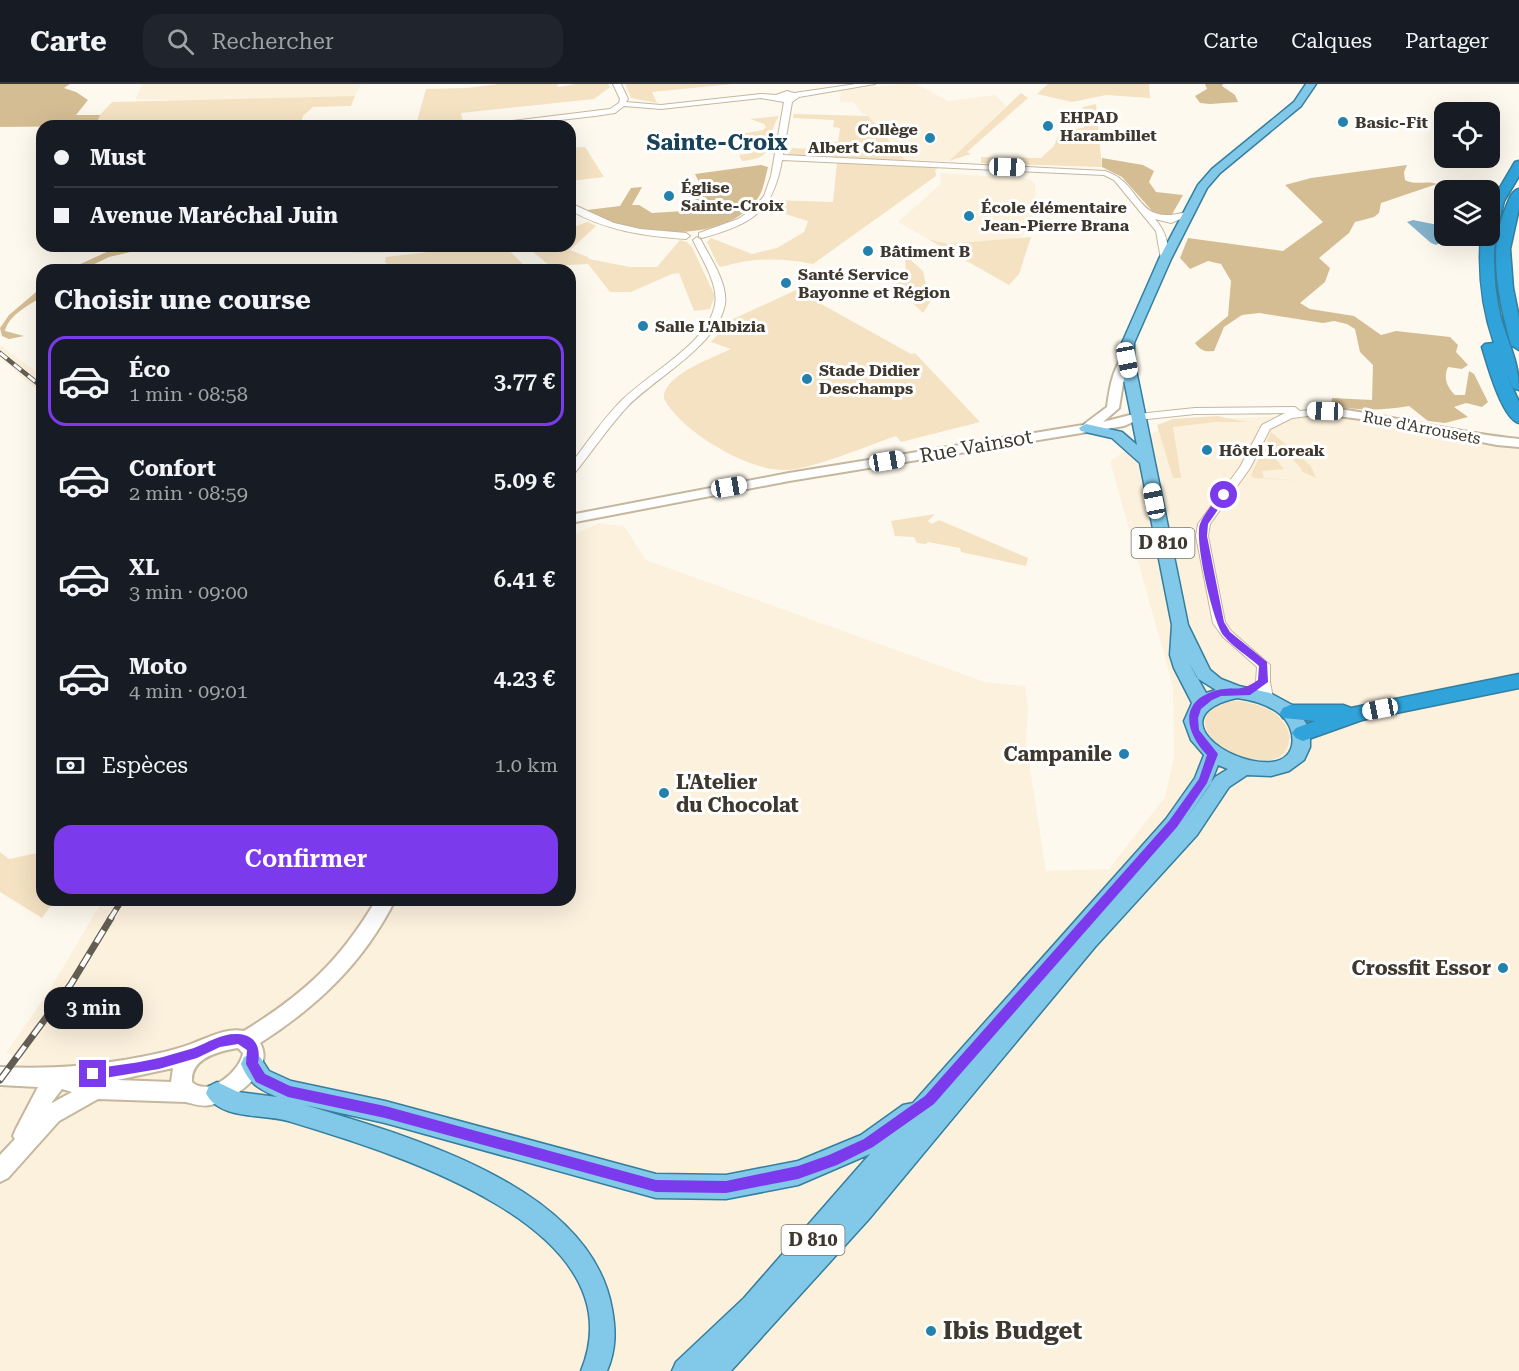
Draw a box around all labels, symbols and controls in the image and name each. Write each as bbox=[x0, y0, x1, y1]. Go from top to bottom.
search box bbox=[143, 14, 563, 68]
text: Carte bbox=[30, 25, 107, 58]
icon: search bbox=[164, 25, 197, 58]
text: Rechercher bbox=[212, 29, 334, 54]
text: Carte bbox=[1204, 29, 1258, 53]
text: Calques bbox=[1291, 29, 1372, 53]
text: Partager bbox=[1405, 29, 1489, 53]
map controls bbox=[1434, 102, 1500, 246]
button: locate bbox=[1434, 102, 1500, 168]
place label: EHPAD Harambillet bbox=[1060, 108, 1157, 145]
place label: Basic-Fit bbox=[1355, 113, 1428, 132]
marker: Basic-Fit bbox=[1336, 115, 1350, 129]
marker: EHPAD Harambillet bbox=[1041, 119, 1055, 133]
place label: Collège Albert Camus bbox=[808, 120, 918, 157]
district label: Sainte-Croix bbox=[646, 130, 788, 155]
marker: Collège Albert Camus bbox=[923, 131, 937, 145]
text: Must bbox=[90, 145, 146, 170]
car bbox=[989, 157, 1025, 177]
place label: Église Sainte-Croix bbox=[681, 178, 784, 215]
button: layers bbox=[1434, 180, 1500, 246]
marker: Église Sainte-Croix bbox=[662, 189, 676, 203]
place label: École élémentaire Jean-Pierre Brana bbox=[981, 198, 1130, 235]
text: Avenue Maréchal Juin bbox=[90, 203, 338, 228]
marker: École élémentaire Jean-Pierre Brana bbox=[962, 209, 976, 223]
place label: Bâtiment B bbox=[880, 242, 970, 261]
marker: Bâtiment B bbox=[861, 244, 875, 258]
place label: Santé Service Bayonne et Région bbox=[798, 265, 950, 302]
marker: Santé Service Bayonne et Région bbox=[779, 276, 793, 290]
text: Choisir une course bbox=[54, 284, 311, 316]
place label: Salle L'Albizia bbox=[655, 317, 766, 336]
marker: Salle L'Albizia bbox=[636, 319, 650, 333]
car bbox=[1115, 341, 1139, 379]
icon: car bbox=[57, 354, 111, 408]
text: Éco bbox=[129, 357, 170, 382]
place label: Stade Didier Deschamps bbox=[819, 361, 920, 398]
text: 3.77 € bbox=[494, 369, 555, 394]
marker: Stade Didier Deschamps bbox=[800, 372, 814, 386]
text: 1 min · 08:58 bbox=[129, 382, 248, 406]
car bbox=[1307, 401, 1343, 421]
street label: Rue d'Arrousets bbox=[1361, 407, 1483, 448]
street label: Rue Vainsot bbox=[918, 424, 1035, 468]
place label: Hôtel Loreak bbox=[1219, 441, 1325, 460]
marker: Hôtel Loreak bbox=[1200, 443, 1214, 457]
car bbox=[868, 449, 906, 473]
icon: car bbox=[57, 453, 111, 507]
text: Confort bbox=[129, 456, 216, 481]
text: 5.09 € bbox=[494, 468, 555, 493]
car bbox=[710, 475, 748, 499]
text: 2 min · 08:59 bbox=[129, 481, 248, 505]
route start bbox=[1210, 481, 1237, 508]
car bbox=[1142, 482, 1166, 520]
road number: D 810 bbox=[1132, 528, 1194, 558]
icon: car bbox=[57, 552, 111, 606]
text: XL bbox=[129, 555, 159, 580]
text: 6.41 € bbox=[494, 567, 555, 592]
text: 3 min · 09:00 bbox=[129, 580, 248, 604]
icon: car bbox=[57, 651, 111, 705]
text: Moto bbox=[129, 654, 187, 679]
text: 4.23 € bbox=[494, 666, 555, 691]
text: 4 min · 09:01 bbox=[129, 679, 248, 703]
car bbox=[1361, 697, 1399, 721]
place label: Campanile bbox=[1003, 742, 1112, 766]
marker: Campanile bbox=[1117, 747, 1131, 761]
icon: cash bbox=[54, 749, 87, 782]
text: Espèces bbox=[102, 753, 188, 778]
text: 1.0 km bbox=[494, 753, 558, 777]
place label: L'Atelier du Chocolat bbox=[676, 770, 799, 817]
marker: L'Atelier du Chocolat bbox=[657, 786, 671, 800]
button: Confirmer bbox=[54, 825, 558, 894]
place label: Crossfit Essor bbox=[1351, 956, 1491, 980]
marker: Crossfit Essor bbox=[1496, 961, 1510, 975]
callout: 3 min bbox=[44, 987, 142, 1029]
text: 3 min bbox=[66, 996, 121, 1020]
route end bbox=[79, 1060, 106, 1087]
road number: D 810 bbox=[782, 1225, 844, 1255]
place label: Ibis Budget bbox=[943, 1317, 1083, 1345]
marker: Ibis Budget bbox=[924, 1324, 938, 1338]

